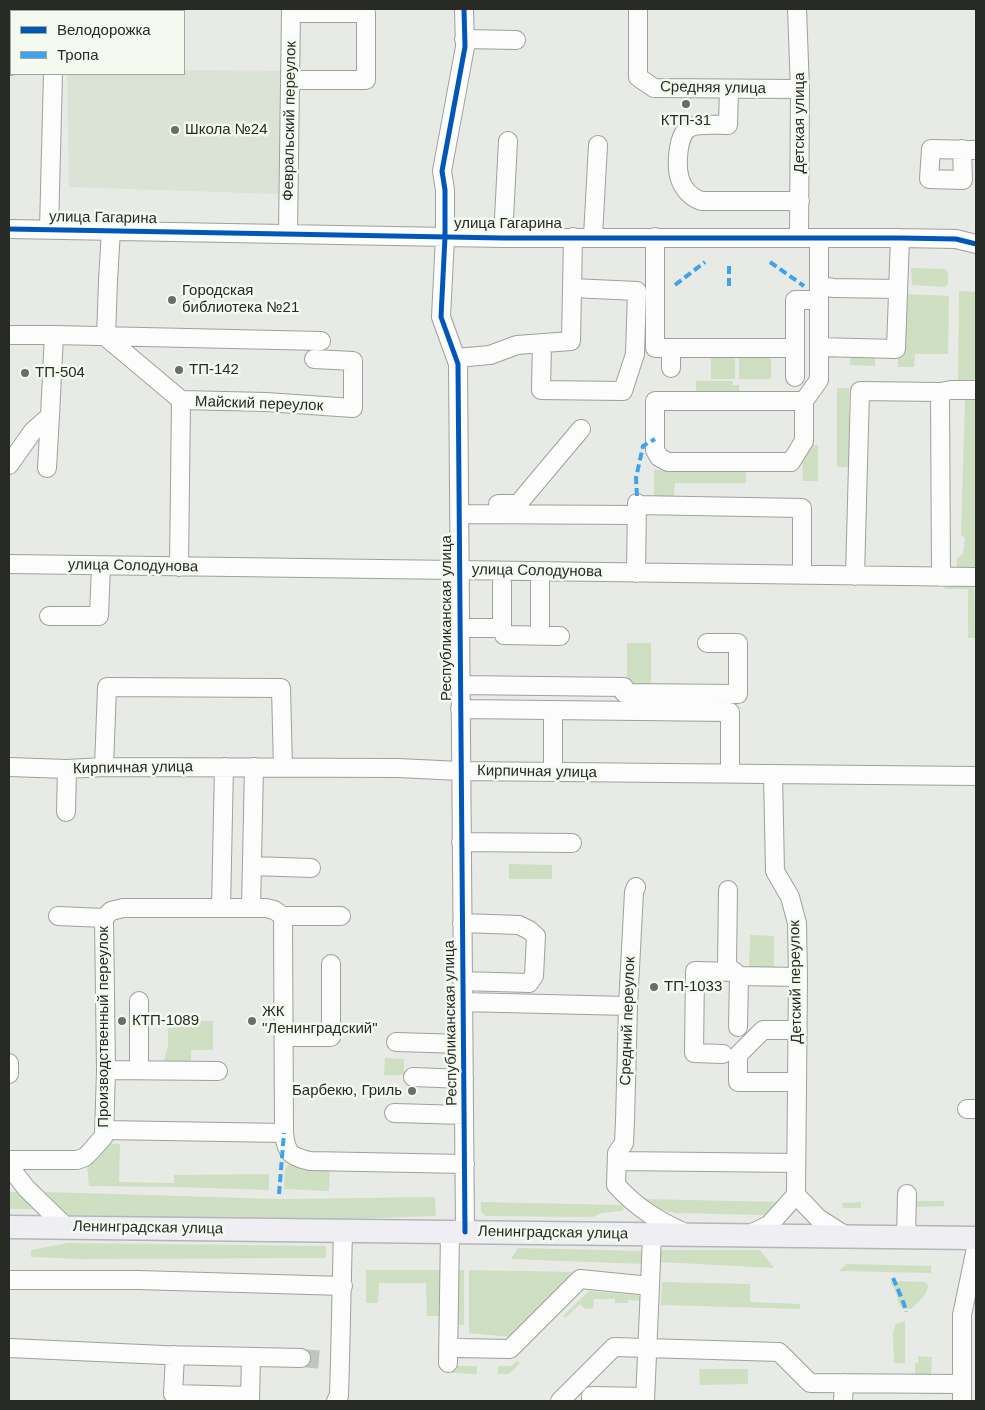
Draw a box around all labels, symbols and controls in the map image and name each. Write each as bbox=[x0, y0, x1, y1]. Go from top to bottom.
legend bbox=[10, 10, 185, 75]
text: Велодорожка bbox=[57, 21, 151, 38]
street label: Февральский переулок bbox=[280, 41, 300, 201]
text: Тропа bbox=[57, 46, 98, 63]
street label: Детская улица bbox=[791, 73, 809, 173]
street label: Средняя улица bbox=[660, 78, 766, 98]
marker: КТП-31 bbox=[680, 98, 692, 110]
place label: КТП-31 bbox=[661, 112, 711, 130]
place label: Школа №24 bbox=[185, 121, 268, 139]
marker: Школа №24 bbox=[169, 124, 181, 136]
street label: улица Гагарина bbox=[49, 208, 157, 228]
street label: улица Гагарина bbox=[454, 215, 562, 233]
place label: Городская библиотека №21 bbox=[182, 282, 299, 317]
marker: Городская библиотека №21 bbox=[166, 294, 178, 306]
place label: ТП-142 bbox=[189, 361, 239, 379]
place label: ТП-504 bbox=[35, 364, 85, 382]
marker: ТП-142 bbox=[173, 364, 185, 376]
marker: ТП-504 bbox=[19, 367, 31, 379]
street label: Майский переулок bbox=[195, 393, 323, 415]
street label: Республиканская улица bbox=[438, 535, 456, 701]
street label: улица Солодунова bbox=[68, 556, 198, 576]
street label: улица Солодунова bbox=[472, 561, 602, 581]
street label: Кирпичная улица bbox=[73, 758, 193, 778]
street label: Кирпичная улица bbox=[477, 762, 597, 782]
street label: Детский переулок bbox=[786, 920, 806, 1044]
street label: Производственный переулок bbox=[95, 926, 113, 1128]
street label: Республиканская улица bbox=[441, 940, 461, 1106]
street label: Средний переулок bbox=[617, 956, 639, 1086]
place label: ТП-1033 bbox=[664, 978, 722, 996]
marker: ТП-1033 bbox=[648, 981, 660, 993]
place label: ЖК "Ленинградский" bbox=[262, 1003, 378, 1038]
place label: КТП-1089 bbox=[132, 1012, 199, 1030]
marker: КТП-1089 bbox=[116, 1015, 128, 1027]
marker: ЖК "Ленинградский" bbox=[246, 1015, 258, 1027]
place label: Барбекю, Гриль bbox=[292, 1082, 402, 1100]
marker: Барбекю, Гриль bbox=[406, 1085, 418, 1097]
street label: Ленинградская улица bbox=[73, 1218, 223, 1238]
street label: Ленинградская улица bbox=[478, 1223, 628, 1243]

